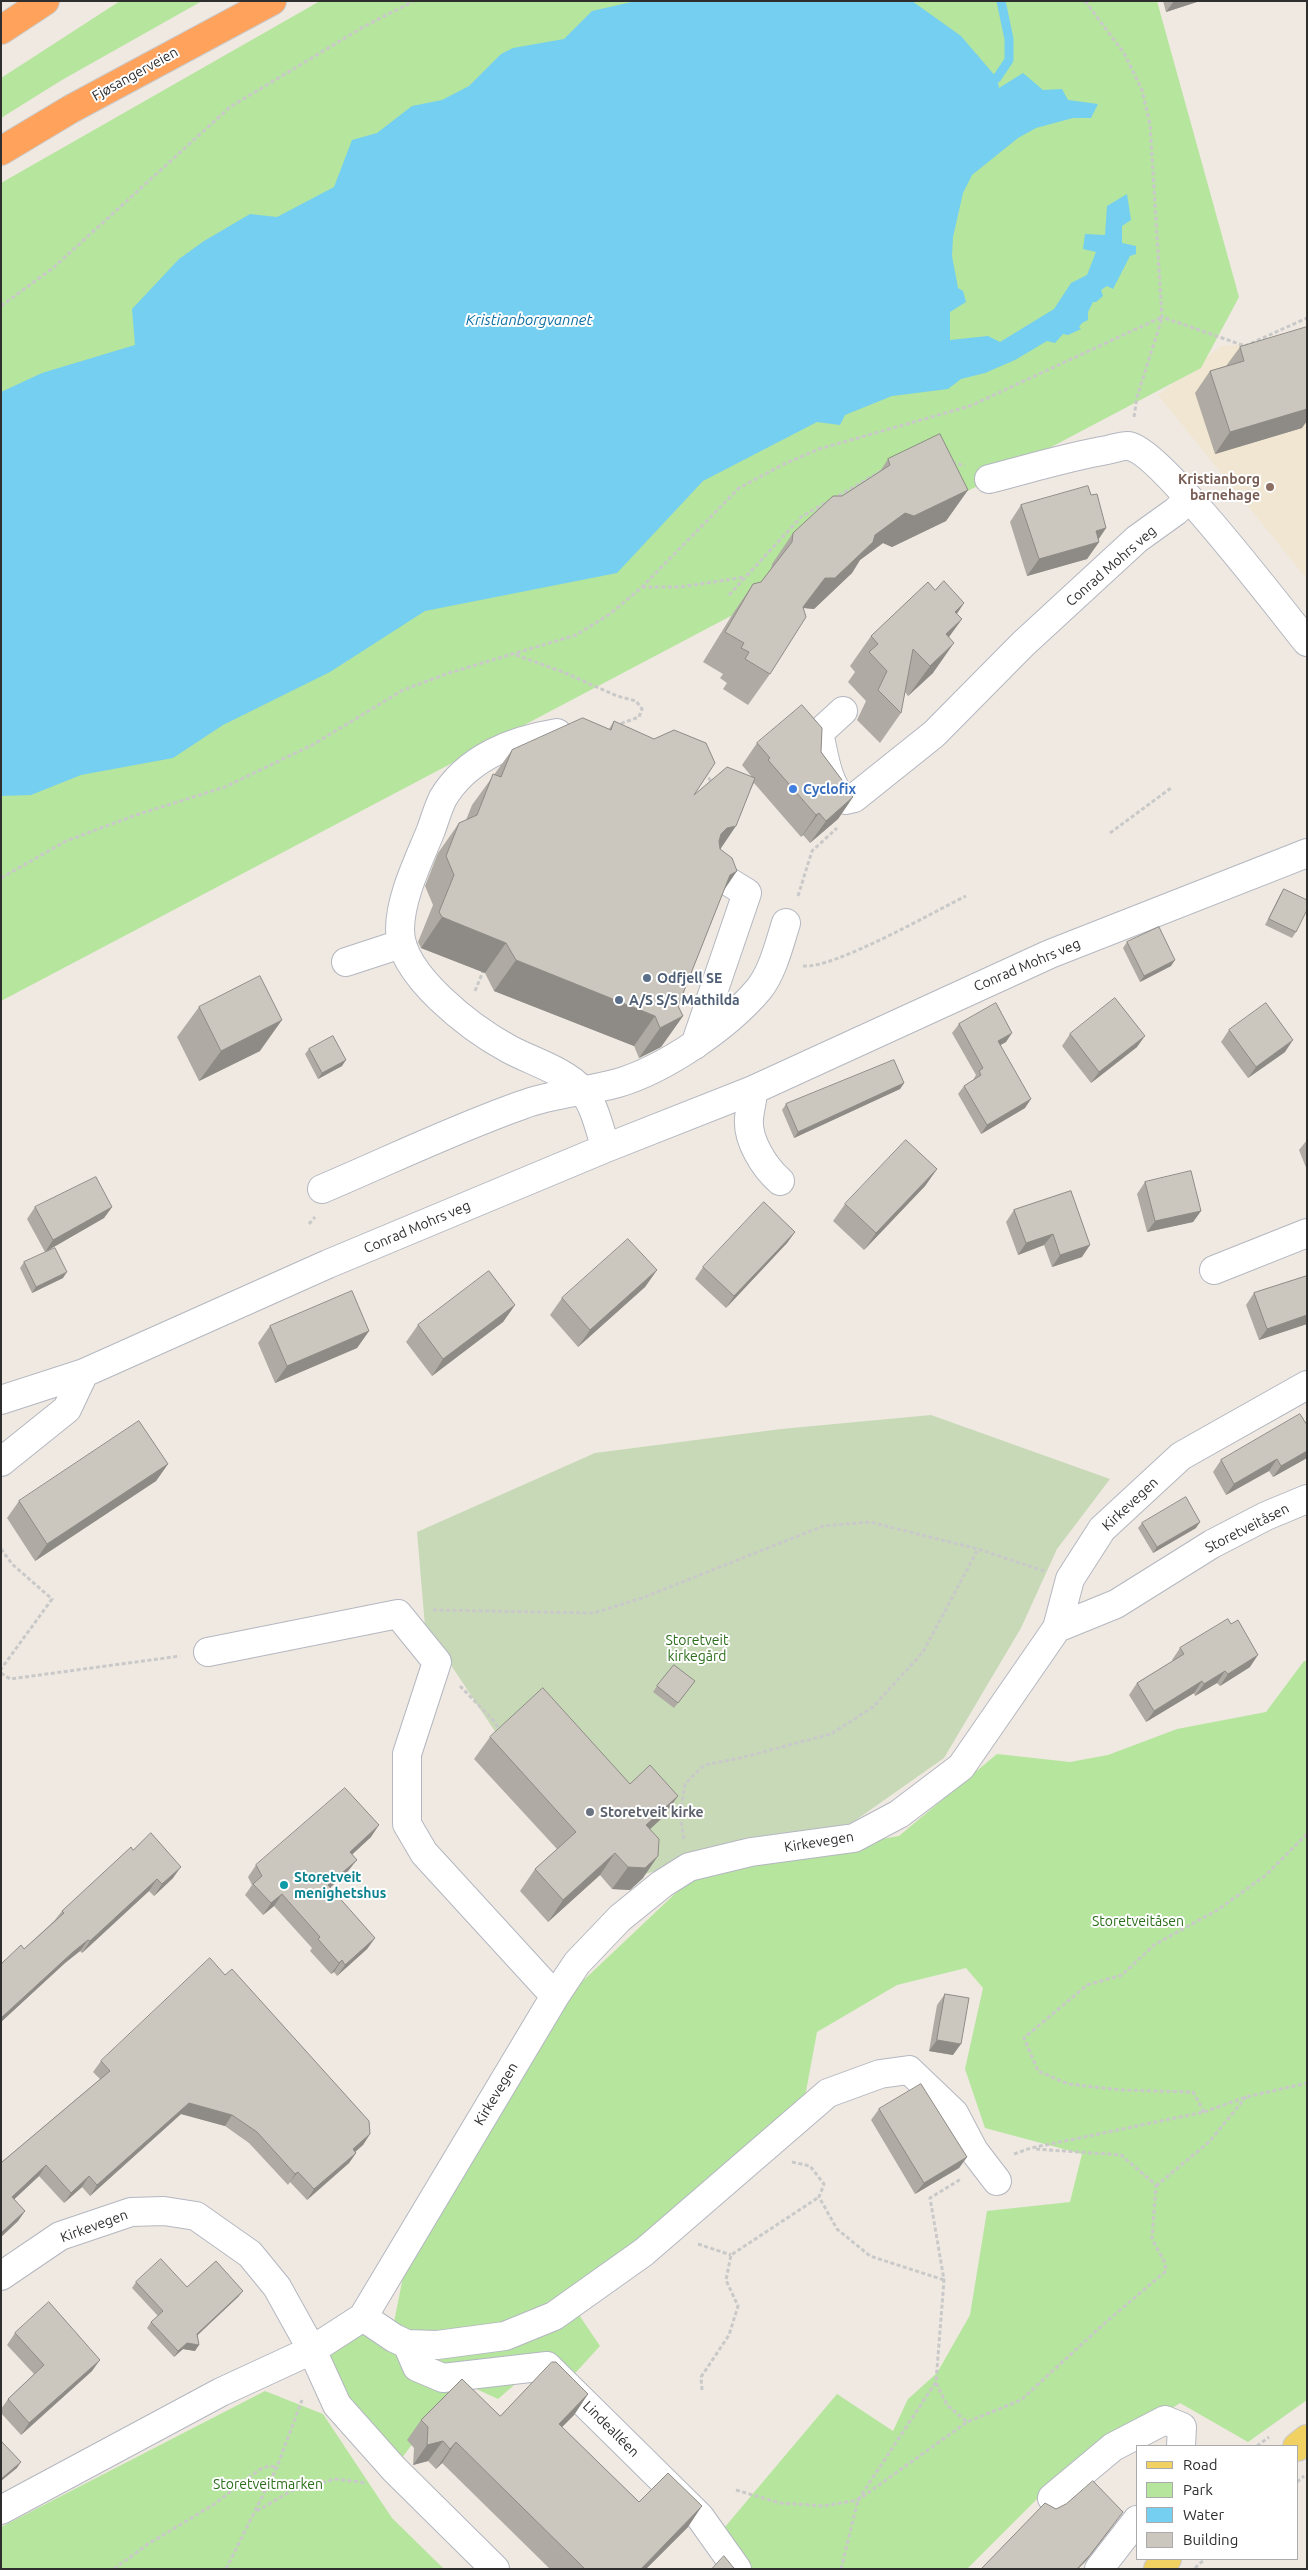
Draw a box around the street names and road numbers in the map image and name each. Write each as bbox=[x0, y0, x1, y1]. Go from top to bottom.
street label: Fjøsangerveien bbox=[89, 44, 181, 104]
street label: Conrad Mohrs veg bbox=[1062, 522, 1160, 610]
street label: Conrad Mohrs veg bbox=[971, 935, 1083, 995]
street label: Conrad Mohrs veg bbox=[361, 1197, 473, 1257]
street label: Kirkevegen bbox=[1099, 1474, 1161, 1534]
street label: Storetveitåsen bbox=[1202, 1500, 1292, 1556]
street label: Kirkevegen bbox=[783, 1828, 855, 1856]
street label: Kirkevegen bbox=[471, 2060, 521, 2128]
street label: Kirkevegen bbox=[58, 2206, 130, 2246]
street label: Lindealléen bbox=[579, 2397, 643, 2461]

